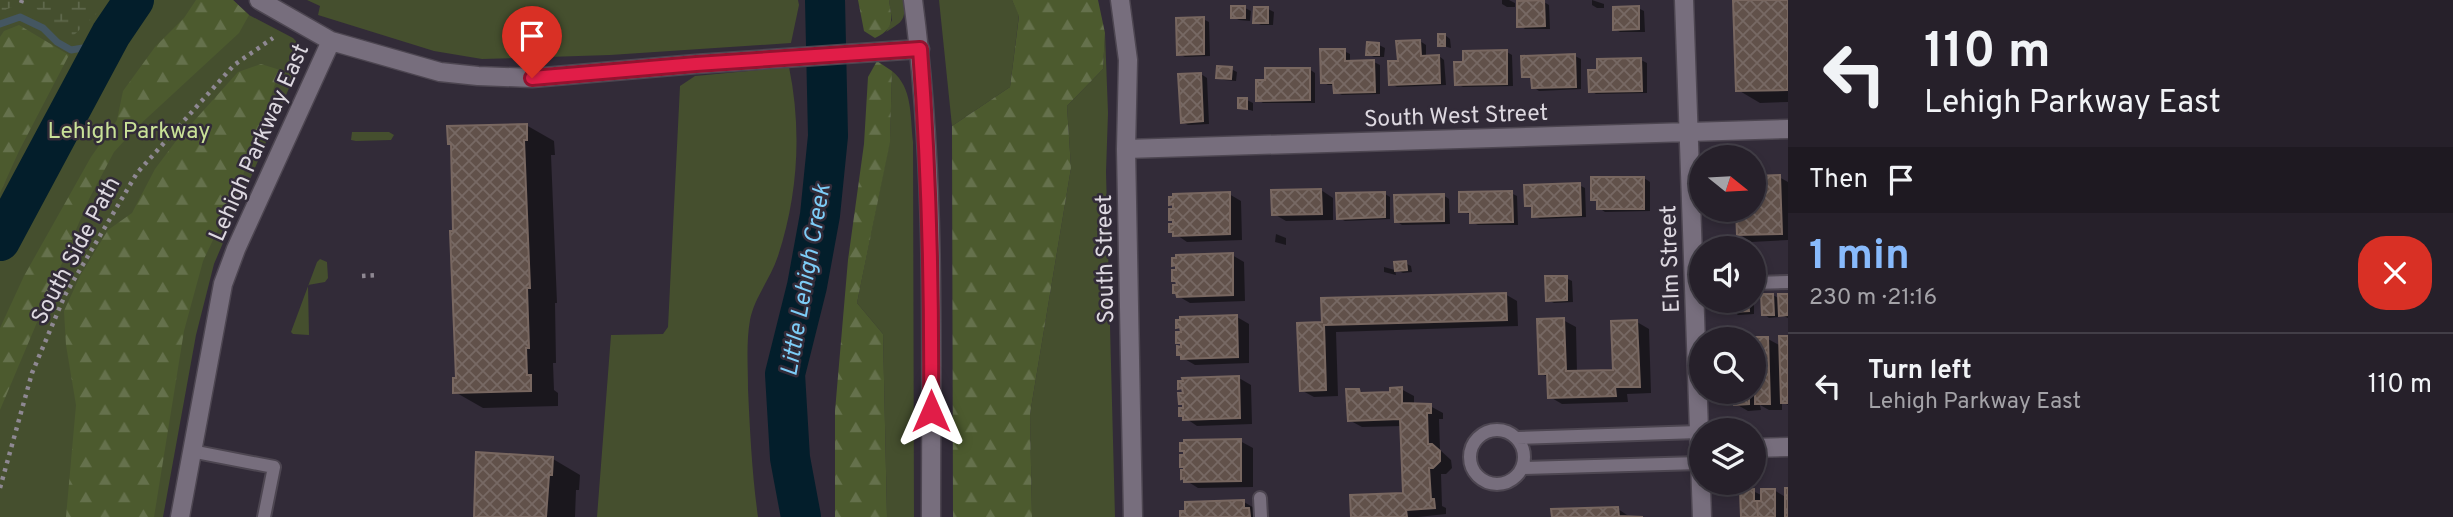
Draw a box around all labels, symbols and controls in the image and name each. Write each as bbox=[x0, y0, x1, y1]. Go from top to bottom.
pin bbox=[502, 6, 562, 78]
icon: arrive bbox=[513, 17, 551, 55]
text: 110 m bbox=[1924, 23, 2051, 85]
icon: left bbox=[1809, 28, 1900, 119]
street label: Lehigh Parkway East bbox=[204, 40, 317, 246]
text: Lehigh Parkway East bbox=[1924, 84, 2221, 124]
street label: South West Street bbox=[1364, 100, 1549, 135]
park label: Lehigh Parkway bbox=[48, 118, 210, 147]
north arrow bbox=[1689, 145, 1766, 222]
map controls bbox=[1689, 145, 1766, 495]
icon: arrive bbox=[1882, 161, 1920, 199]
text: Then bbox=[1809, 164, 1868, 197]
street label: South Side Path bbox=[26, 172, 128, 330]
water label: Little Lehigh Creek bbox=[775, 181, 839, 379]
street label: South Street bbox=[1091, 194, 1122, 324]
street label: Elm Street bbox=[1655, 204, 1688, 313]
text: 1 min bbox=[1809, 231, 1910, 284]
button: sound bbox=[1689, 236, 1766, 313]
button: close bbox=[2358, 236, 2432, 310]
text: 230 m · 21:16 bbox=[1809, 284, 1937, 313]
button: search bbox=[1689, 327, 1766, 404]
text: Turn left bbox=[1868, 355, 1972, 388]
icon: left bbox=[1809, 367, 1847, 405]
text: 110 m bbox=[2368, 369, 2432, 402]
position arrow bbox=[894, 374, 968, 448]
text: Lehigh Parkway East bbox=[1868, 388, 2081, 417]
button: layers bbox=[1689, 418, 1766, 495]

